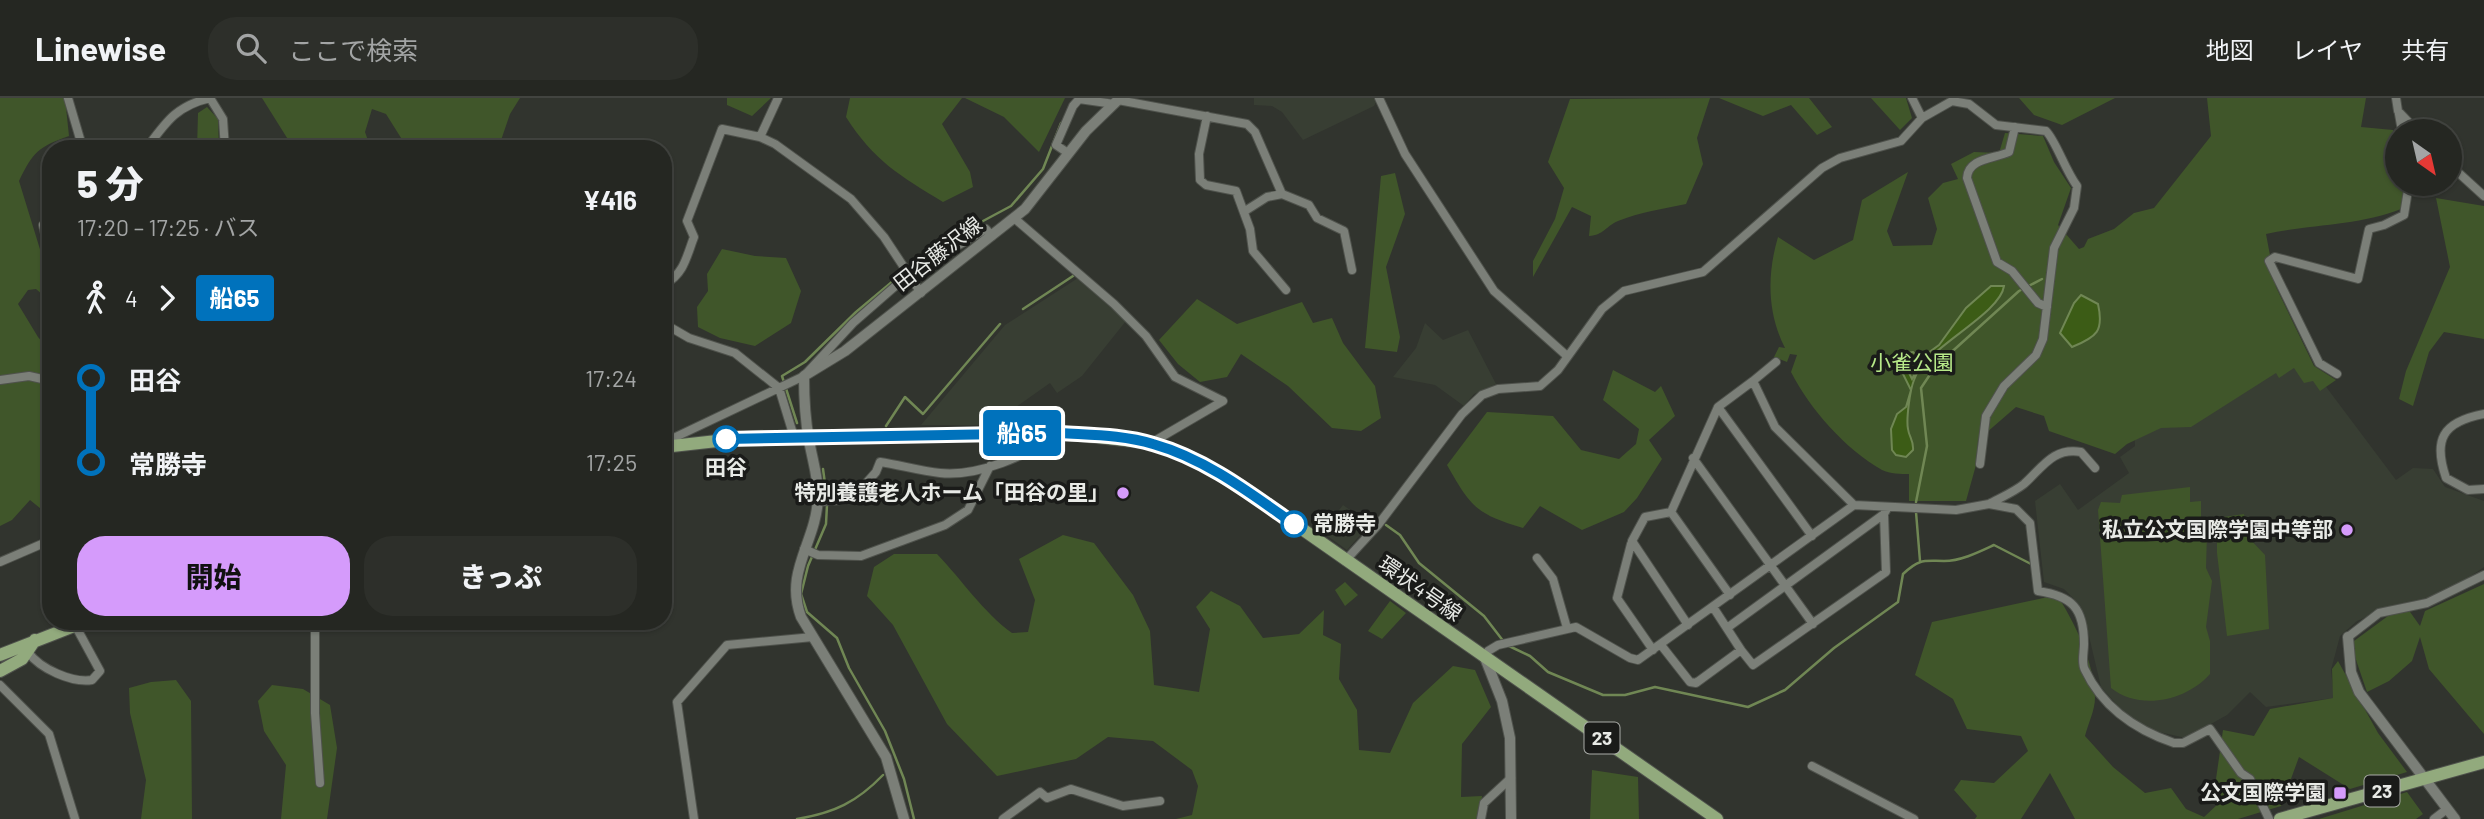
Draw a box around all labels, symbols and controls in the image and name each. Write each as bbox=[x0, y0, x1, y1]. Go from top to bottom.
search box bbox=[208, 17, 698, 80]
text: Linewise bbox=[35, 28, 166, 68]
icon: search bbox=[232, 29, 270, 67]
text: ここで検索 bbox=[288, 34, 418, 65]
text: 地図 bbox=[2206, 35, 2254, 64]
text: レイヤ bbox=[2292, 35, 2363, 64]
text: 共有 bbox=[2401, 35, 2449, 64]
north arrow bbox=[2385, 119, 2462, 196]
map controls bbox=[2385, 119, 2462, 196]
text: 5 分 bbox=[77, 160, 143, 206]
text: ¥416 bbox=[583, 184, 637, 215]
street label: 田谷藤沢線 bbox=[888, 211, 986, 295]
text: 17:20 – 17:25 · バス bbox=[77, 213, 260, 241]
icon: walk bbox=[77, 279, 115, 317]
icon: forward bbox=[148, 279, 186, 317]
text: 船65 bbox=[210, 283, 260, 312]
text: 4 bbox=[125, 284, 138, 312]
park label: 小雀公園 bbox=[1870, 349, 1954, 374]
text: 田谷 bbox=[129, 364, 181, 395]
text: 17:24 bbox=[585, 364, 637, 392]
line badge: 船65 bbox=[982, 410, 1062, 456]
text: 船65 bbox=[997, 418, 1047, 447]
marker: 田谷 bbox=[713, 426, 739, 452]
text: 常勝寺 bbox=[129, 448, 207, 479]
text: 17:25 bbox=[586, 448, 637, 476]
place label: 田谷 bbox=[705, 454, 747, 479]
place label: 特別養護老人ホーム「田谷の里」 bbox=[795, 479, 1109, 504]
marker: 特別養護老人ホーム「田谷の里」 bbox=[1115, 485, 1131, 501]
place label: 常勝寺 bbox=[1313, 510, 1376, 535]
marker: 常勝寺 bbox=[1281, 511, 1307, 537]
place label: 私立公文国際学園中等部 bbox=[2102, 516, 2333, 541]
marker: 私立公文国際学園中等部 bbox=[2339, 522, 2355, 538]
button: 開始 bbox=[77, 536, 350, 616]
button: きっぷ bbox=[364, 536, 637, 616]
street label: 環状4号線 bbox=[1375, 550, 1467, 625]
road number: 23 bbox=[1584, 722, 1620, 754]
road number: 23 bbox=[2364, 776, 2400, 806]
place label: 公文国際学園 bbox=[2200, 779, 2326, 804]
marker: 公文国際学園 bbox=[2332, 785, 2348, 801]

